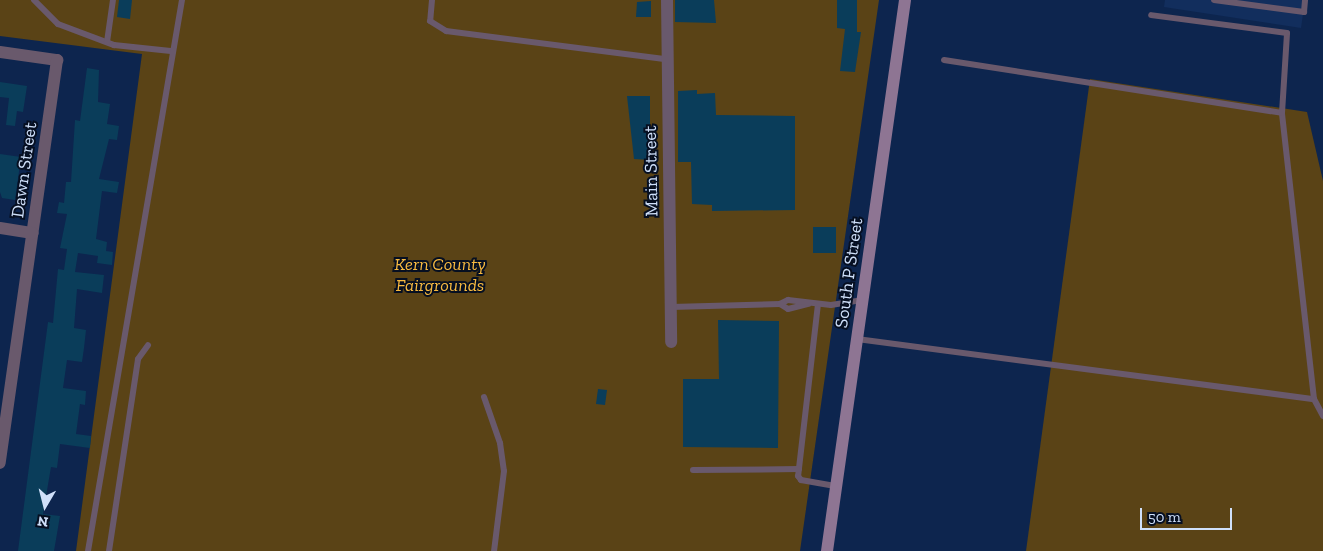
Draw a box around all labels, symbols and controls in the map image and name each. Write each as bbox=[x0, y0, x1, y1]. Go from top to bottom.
street label: Dawn Street bbox=[7, 121, 41, 219]
street label: Main Street bbox=[639, 125, 663, 217]
street label: South P Street bbox=[831, 216, 867, 330]
park label: Kern County Fairgrounds bbox=[394, 254, 486, 296]
north arrow bbox=[20, 481, 70, 531]
scale bar bbox=[1143, 498, 1236, 530]
text: 50 m bbox=[1148, 508, 1181, 526]
text: N bbox=[36, 512, 49, 531]

